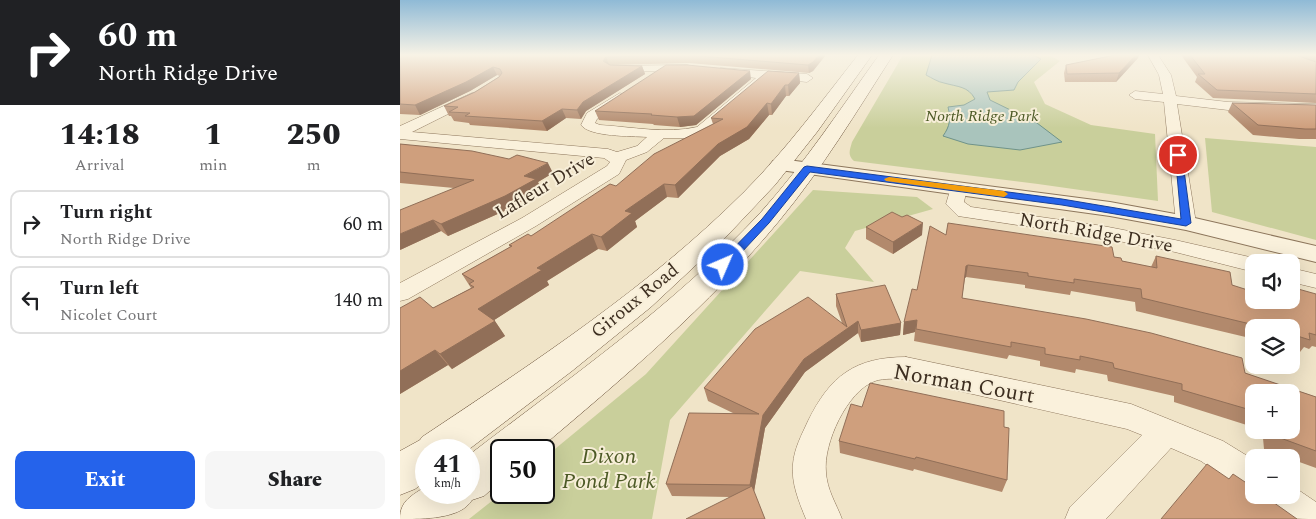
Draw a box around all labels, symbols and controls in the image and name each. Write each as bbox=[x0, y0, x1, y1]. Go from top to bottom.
text: 60 m bbox=[98, 9, 178, 62]
icon: right bbox=[15, 20, 80, 85]
text: North Ridge Drive bbox=[98, 57, 278, 90]
park label: North Ridge Park bbox=[925, 104, 1039, 128]
text: 14:18 bbox=[59, 112, 140, 158]
text: 1 bbox=[204, 112, 222, 158]
text: 250 bbox=[287, 112, 341, 158]
pin bbox=[1157, 134, 1199, 176]
icon: arrive bbox=[1164, 141, 1192, 169]
street label: Lafleur Drive bbox=[490, 145, 600, 227]
text: Arrival bbox=[75, 153, 125, 177]
text: min bbox=[199, 153, 227, 177]
text: m bbox=[307, 153, 320, 177]
text: Turn right bbox=[60, 198, 153, 227]
street label: North Ridge Drive bbox=[1017, 205, 1175, 261]
icon: right bbox=[17, 210, 45, 238]
text: 60 m bbox=[343, 210, 383, 239]
text: North Ridge Drive bbox=[60, 227, 191, 251]
position arrow bbox=[696, 238, 748, 290]
map controls bbox=[1245, 254, 1300, 504]
button: sound bbox=[1245, 254, 1300, 309]
street label: Giroux Road bbox=[585, 256, 685, 346]
text: Turn left bbox=[60, 274, 139, 303]
icon: left bbox=[17, 286, 45, 314]
text: 140 m bbox=[333, 286, 383, 315]
text: Nicolet Court bbox=[60, 303, 157, 327]
button: layers bbox=[1245, 319, 1300, 374]
street label: Norman Court bbox=[891, 355, 1037, 413]
button: + bbox=[1245, 384, 1300, 439]
speed limit sign: 50 bbox=[490, 439, 555, 504]
park label: Dixon Pond Park bbox=[562, 440, 656, 498]
text: 41 bbox=[433, 446, 462, 484]
button: − bbox=[1245, 449, 1300, 504]
button: Exit bbox=[15, 451, 195, 509]
button: Share bbox=[205, 451, 385, 509]
text: km/h bbox=[434, 474, 461, 493]

